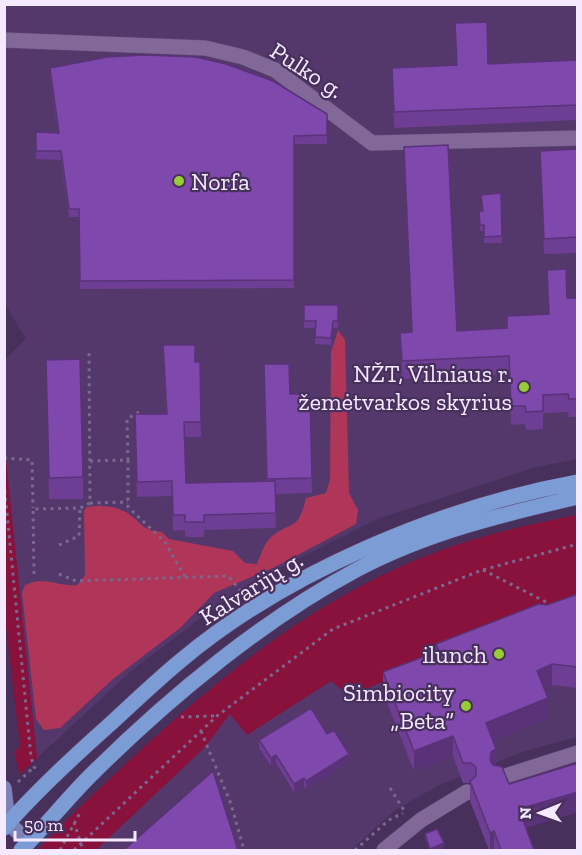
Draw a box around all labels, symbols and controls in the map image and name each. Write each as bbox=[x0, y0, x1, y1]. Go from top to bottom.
street label: Pulko g. bbox=[265, 36, 349, 104]
place label: Norfa bbox=[191, 167, 250, 196]
marker: Norfa bbox=[172, 174, 186, 188]
place label: NŽT, Vilniaus r. žemėtvarkos skyrius bbox=[299, 359, 512, 416]
marker: NŽT, Vilniaus r. žemėtvarkos skyrius bbox=[517, 380, 531, 394]
street label: Kalvarijų g. bbox=[194, 545, 308, 631]
place label: ilunch bbox=[422, 640, 488, 669]
marker: ilunch bbox=[492, 647, 506, 661]
place label: Simbiocity „Beta“ bbox=[343, 678, 455, 735]
marker: Simbiocity „Beta“ bbox=[459, 699, 473, 713]
north arrow bbox=[510, 783, 570, 843]
scale bar bbox=[15, 804, 135, 842]
text: N bbox=[516, 807, 535, 820]
text: 50 m bbox=[24, 814, 64, 836]

